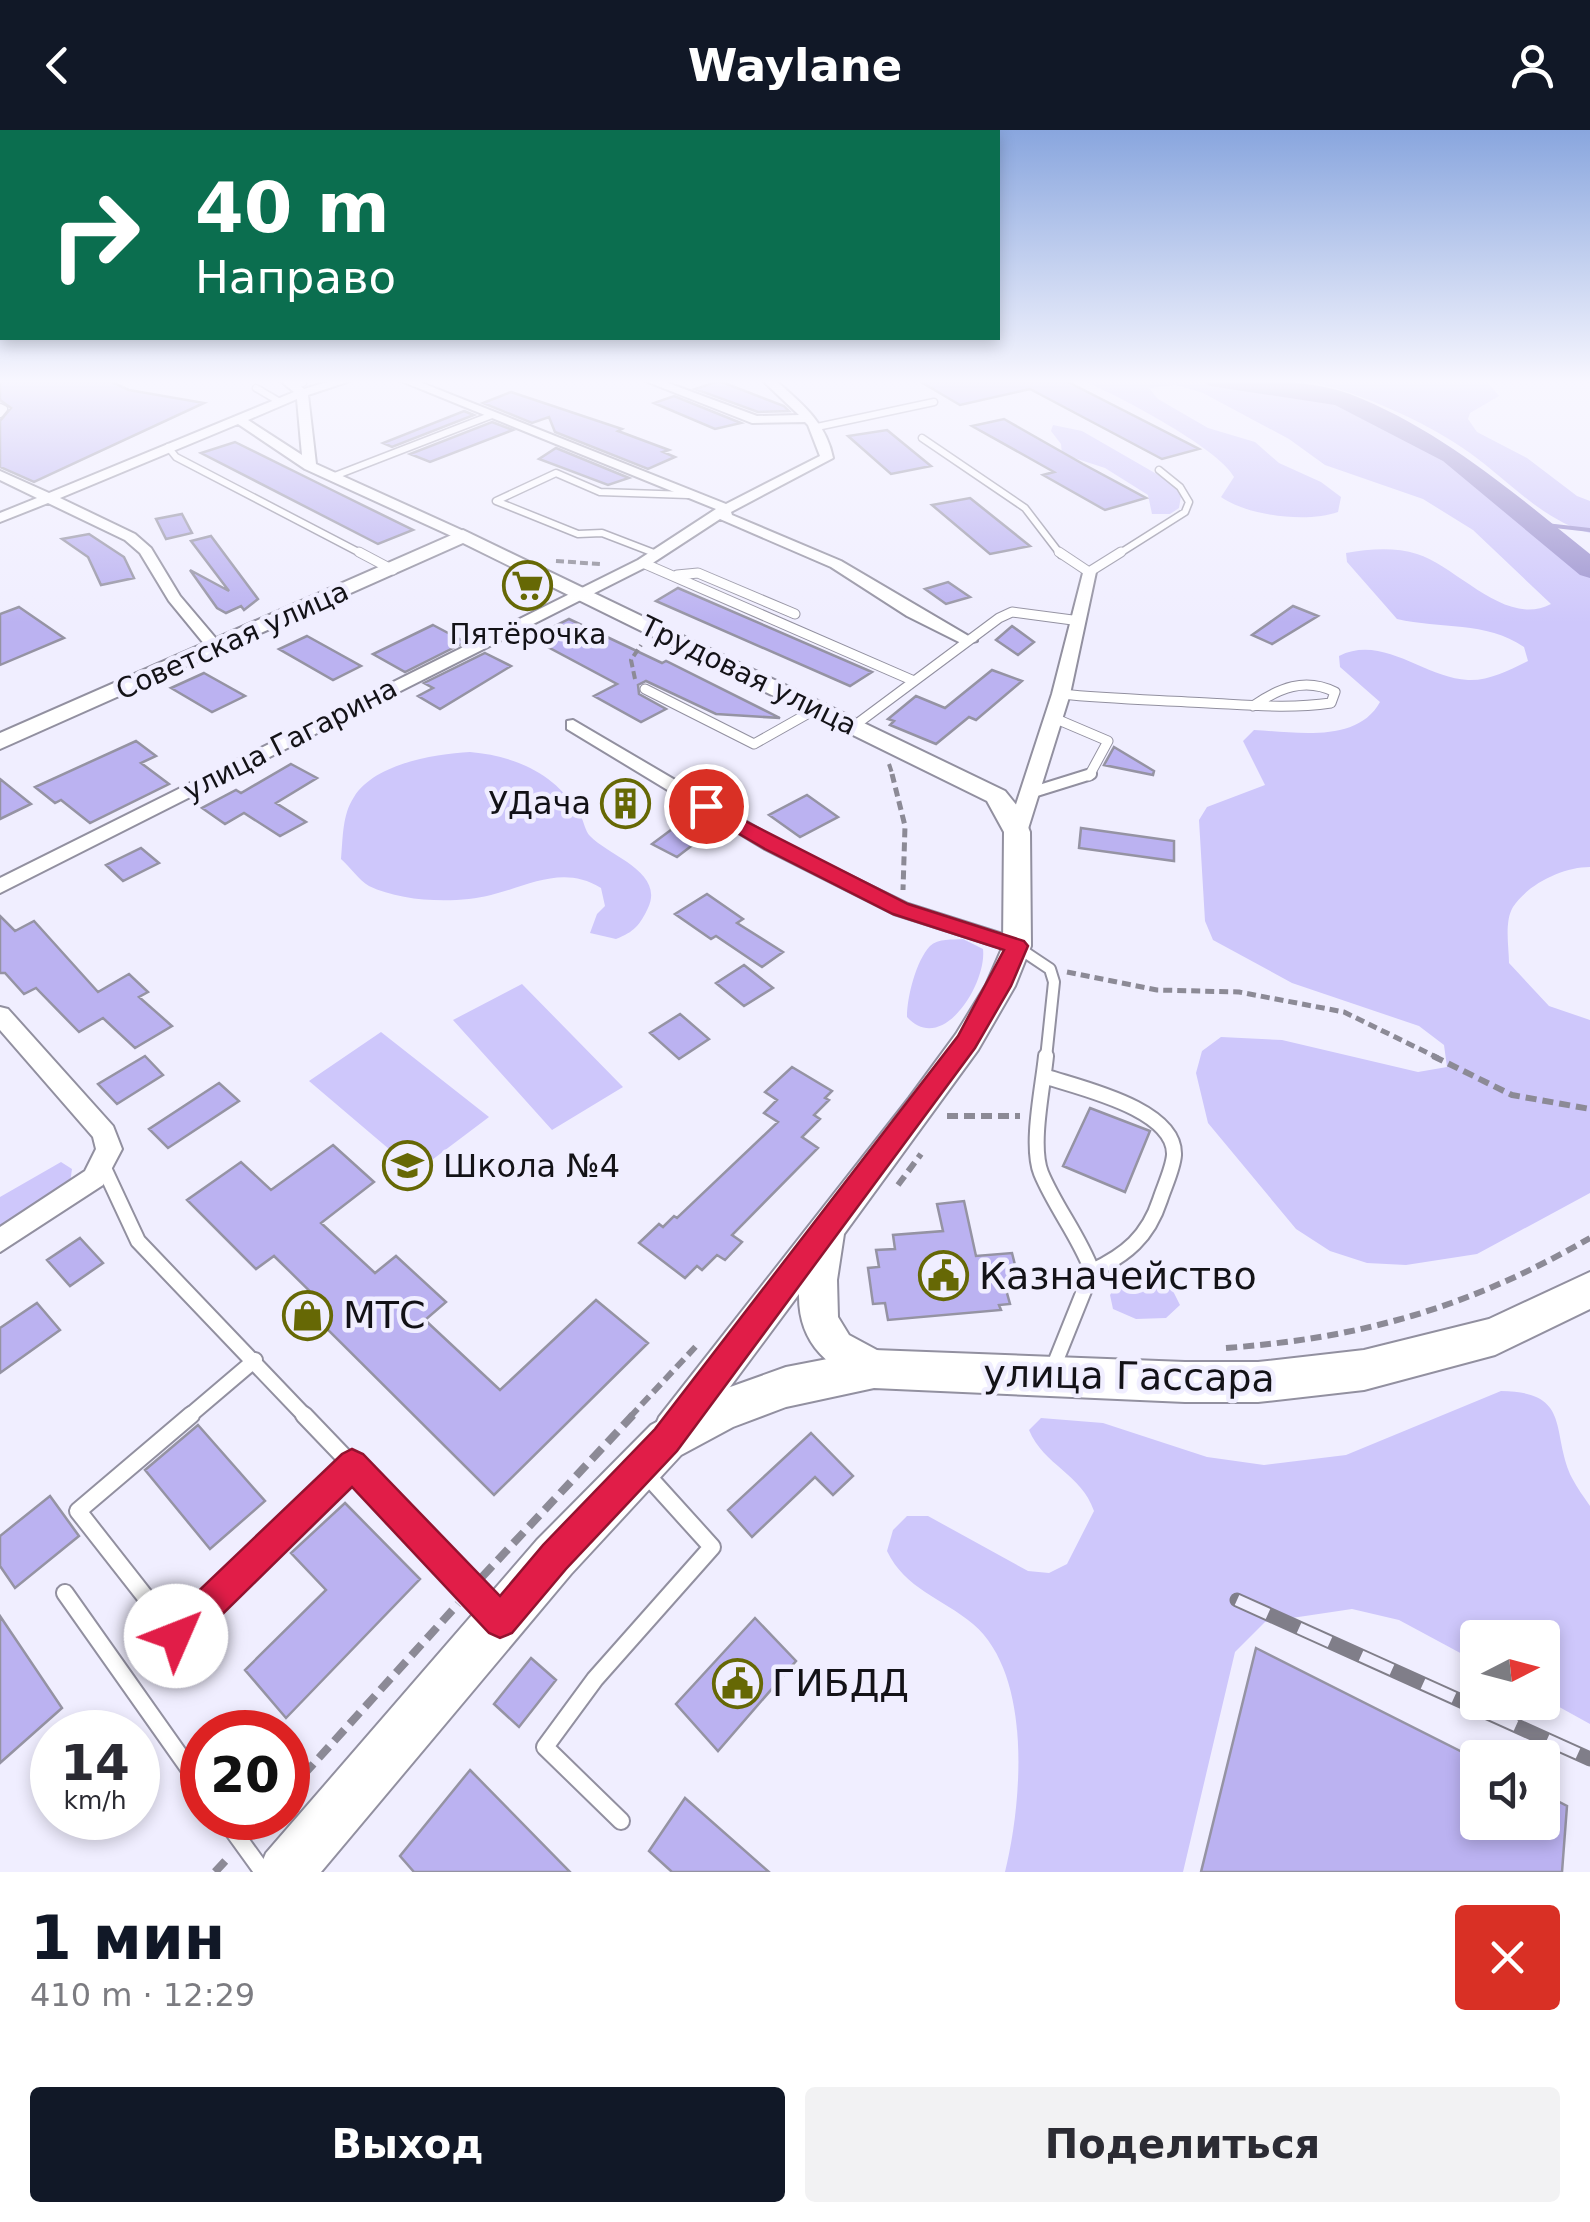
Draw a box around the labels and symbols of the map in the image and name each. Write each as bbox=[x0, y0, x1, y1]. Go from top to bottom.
supermarket icon: Пятёрочка bbox=[502, 560, 554, 612]
street label: Советская улица bbox=[111, 574, 353, 707]
street label: Трудовая улица bbox=[634, 608, 862, 742]
place label: Пятёрочка bbox=[450, 618, 606, 651]
street label: улица Гагарина bbox=[178, 671, 403, 808]
pin bbox=[664, 764, 749, 849]
building icon: УДача bbox=[600, 777, 652, 829]
place label: УДача bbox=[488, 784, 591, 822]
school or university icon: Школа №4 bbox=[382, 1140, 434, 1192]
place label: Школа №4 bbox=[443, 1147, 620, 1185]
public building icon: Казначейство bbox=[918, 1250, 970, 1302]
place label: Казначейство bbox=[979, 1254, 1257, 1298]
shop icon: МТС bbox=[282, 1289, 334, 1341]
place label: МТС bbox=[343, 1293, 426, 1337]
street label: улица Гассара bbox=[983, 1351, 1275, 1401]
position arrow bbox=[124, 1584, 228, 1688]
north arrow bbox=[1460, 1620, 1560, 1720]
public building icon: ГИБДД bbox=[711, 1657, 763, 1709]
place label: ГИБДД bbox=[772, 1661, 909, 1705]
speed limit sign: 20 bbox=[180, 1710, 310, 1840]

